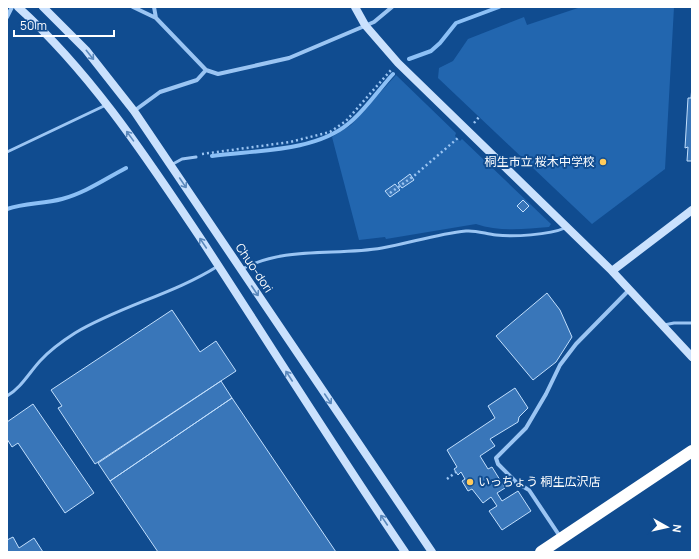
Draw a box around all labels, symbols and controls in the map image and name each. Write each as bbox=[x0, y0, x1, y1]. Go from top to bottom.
scale bar bbox=[14, 12, 114, 38]
text: 50 m bbox=[20, 17, 47, 34]
one-way arrow bbox=[86, 50, 94, 61]
one-way arrow bbox=[126, 130, 134, 141]
place label: 桐生市立 桜木中学校 bbox=[485, 153, 595, 170]
marker: 桐生市立 桜木中学校 bbox=[598, 157, 608, 167]
one-way arrow bbox=[179, 177, 187, 188]
one-way arrow bbox=[199, 238, 207, 249]
street label: Chuo-dori bbox=[232, 240, 277, 296]
one-way arrow bbox=[251, 285, 259, 296]
one-way arrow bbox=[285, 371, 293, 382]
one-way arrow bbox=[324, 393, 332, 404]
place label: いっちょう 桐生広沢店 bbox=[478, 473, 600, 490]
marker: いっちょう 桐生広沢店 bbox=[465, 477, 475, 487]
north arrow bbox=[647, 507, 687, 547]
one-way arrow bbox=[380, 514, 388, 525]
text: N bbox=[669, 524, 685, 534]

